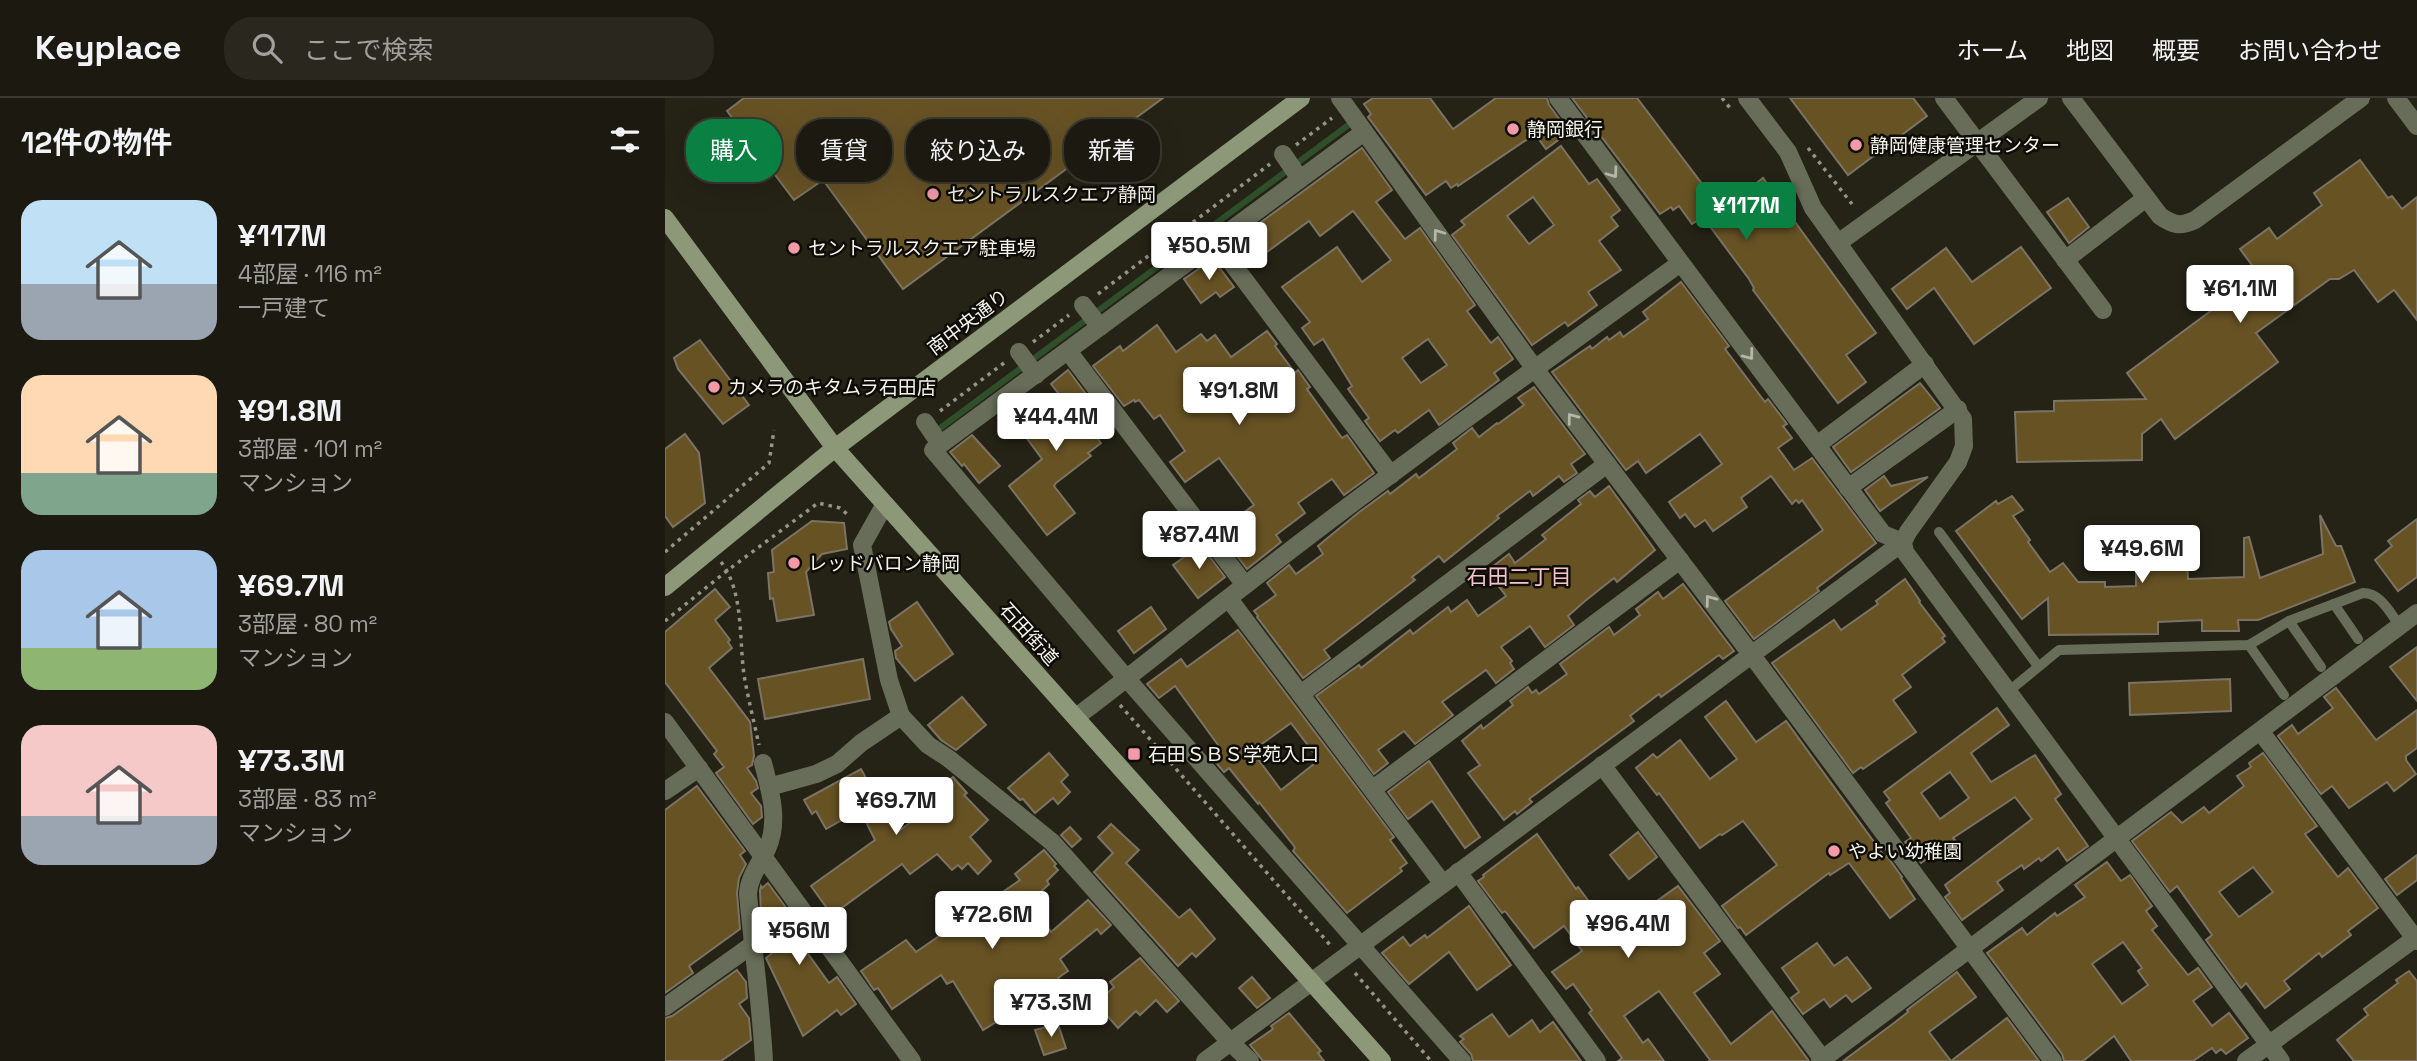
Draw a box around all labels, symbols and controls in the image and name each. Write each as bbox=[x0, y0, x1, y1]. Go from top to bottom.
search box bbox=[224, 17, 714, 80]
text: Keyplace bbox=[35, 27, 182, 69]
icon: search bbox=[248, 29, 286, 67]
text: ここで検索 bbox=[304, 33, 434, 67]
text: ホーム bbox=[1957, 35, 2028, 66]
text: 地図 bbox=[2066, 35, 2114, 66]
text: 概要 bbox=[2152, 35, 2200, 66]
text: お問い合わせ bbox=[2238, 35, 2382, 66]
place label: 静岡銀行 bbox=[1527, 117, 1603, 142]
chip: 購入 bbox=[686, 119, 782, 182]
chip: 賃貸 bbox=[796, 119, 892, 182]
chip: 絞り込み bbox=[906, 119, 1050, 182]
chip: 新着 bbox=[1064, 119, 1160, 182]
icon: filters bbox=[606, 121, 644, 159]
marker: 静岡銀行 bbox=[1505, 121, 1521, 137]
text: 12件の物件 bbox=[21, 123, 172, 162]
place label: 静岡健康管理センター bbox=[1870, 133, 2060, 158]
marker: 静岡健康管理センター bbox=[1848, 137, 1864, 153]
one-way arrow bbox=[1605, 165, 1617, 178]
place label: セントラルスクエア静岡 bbox=[947, 182, 1156, 207]
pin: ¥117M bbox=[1697, 183, 1795, 242]
marker: セントラルスクエア静岡 bbox=[925, 186, 941, 202]
text: ¥117M bbox=[1712, 190, 1780, 220]
text: ¥117M bbox=[238, 216, 327, 255]
pin: ¥50.5M bbox=[1152, 222, 1266, 282]
icon: home bbox=[77, 228, 161, 312]
one-way arrow bbox=[1434, 229, 1447, 242]
text: ¥50.5M bbox=[1167, 230, 1251, 260]
place label: セントラルスクエア駐車場 bbox=[808, 236, 1036, 261]
marker: セントラルスクエア駐車場 bbox=[786, 240, 802, 256]
text: 4部屋 · 116 m² bbox=[238, 259, 382, 289]
pin: ¥61.1M bbox=[2183, 266, 2297, 325]
text: ¥61.1M bbox=[2202, 273, 2278, 303]
street label: 南中央通り bbox=[923, 283, 1013, 361]
text: 一戸建て bbox=[238, 293, 330, 323]
one-way arrow bbox=[1741, 348, 1753, 360]
pin: ¥91.8M bbox=[1182, 368, 1296, 427]
place label: カメラのキタムラ石田店 bbox=[728, 375, 936, 400]
text: ¥91.8M bbox=[1199, 375, 1279, 405]
marker: カメラのキタムラ石田店 bbox=[706, 379, 722, 395]
text: ¥91.8M bbox=[238, 391, 342, 430]
pin: ¥44.4M bbox=[999, 394, 1113, 453]
text: ¥44.4M bbox=[1013, 401, 1099, 431]
icon: home bbox=[77, 403, 161, 487]
one-way arrow bbox=[1568, 413, 1581, 426]
text: 3部屋 · 101 m² bbox=[238, 434, 382, 464]
text: マンション bbox=[238, 468, 353, 498]
pin: ¥87.4M bbox=[1142, 512, 1256, 571]
text: ¥87.4M bbox=[1159, 519, 1239, 549]
pin: ¥49.6M bbox=[2085, 526, 2199, 585]
text: ¥49.6M bbox=[2100, 533, 2184, 563]
place label: レッドバロン静岡 bbox=[808, 551, 960, 576]
marker: レッドバロン静岡 bbox=[786, 555, 802, 571]
district label: 石田二丁目 bbox=[1467, 563, 1572, 590]
text: ¥69.7M bbox=[238, 566, 344, 605]
icon: home bbox=[77, 578, 161, 662]
one-way arrow bbox=[1705, 595, 1718, 607]
street label: 石田街道 bbox=[994, 597, 1064, 671]
text: 3部屋 · 80 m² bbox=[238, 609, 377, 639]
text: マンション bbox=[238, 643, 353, 673]
text: ¥73.3M bbox=[238, 741, 345, 780]
place label: 石田ＳＢＳ学苑入口 bbox=[1148, 742, 1319, 767]
marker: 石田ＳＢＳ学苑入口 bbox=[1126, 746, 1142, 762]
icon: home bbox=[77, 753, 161, 837]
pin: ¥69.7M bbox=[839, 778, 953, 837]
text: 3部屋 · 83 m² bbox=[238, 784, 376, 814]
text: ¥69.7M bbox=[855, 785, 937, 815]
text: マンション bbox=[238, 818, 353, 848]
place label: やよい幼稚園 bbox=[1848, 839, 1962, 864]
marker: やよい幼稚園 bbox=[1826, 843, 1842, 859]
pin: ¥72.6M bbox=[935, 892, 1049, 951]
text: ¥72.6M bbox=[951, 899, 1033, 929]
pin: ¥96.4M bbox=[1571, 900, 1685, 960]
pin: ¥56M bbox=[758, 908, 840, 967]
text: ¥96.4M bbox=[1586, 908, 1670, 938]
text: ¥56M bbox=[768, 915, 830, 945]
pin: ¥73.3M bbox=[994, 979, 1108, 1039]
text: ¥73.3M bbox=[1010, 987, 1092, 1017]

